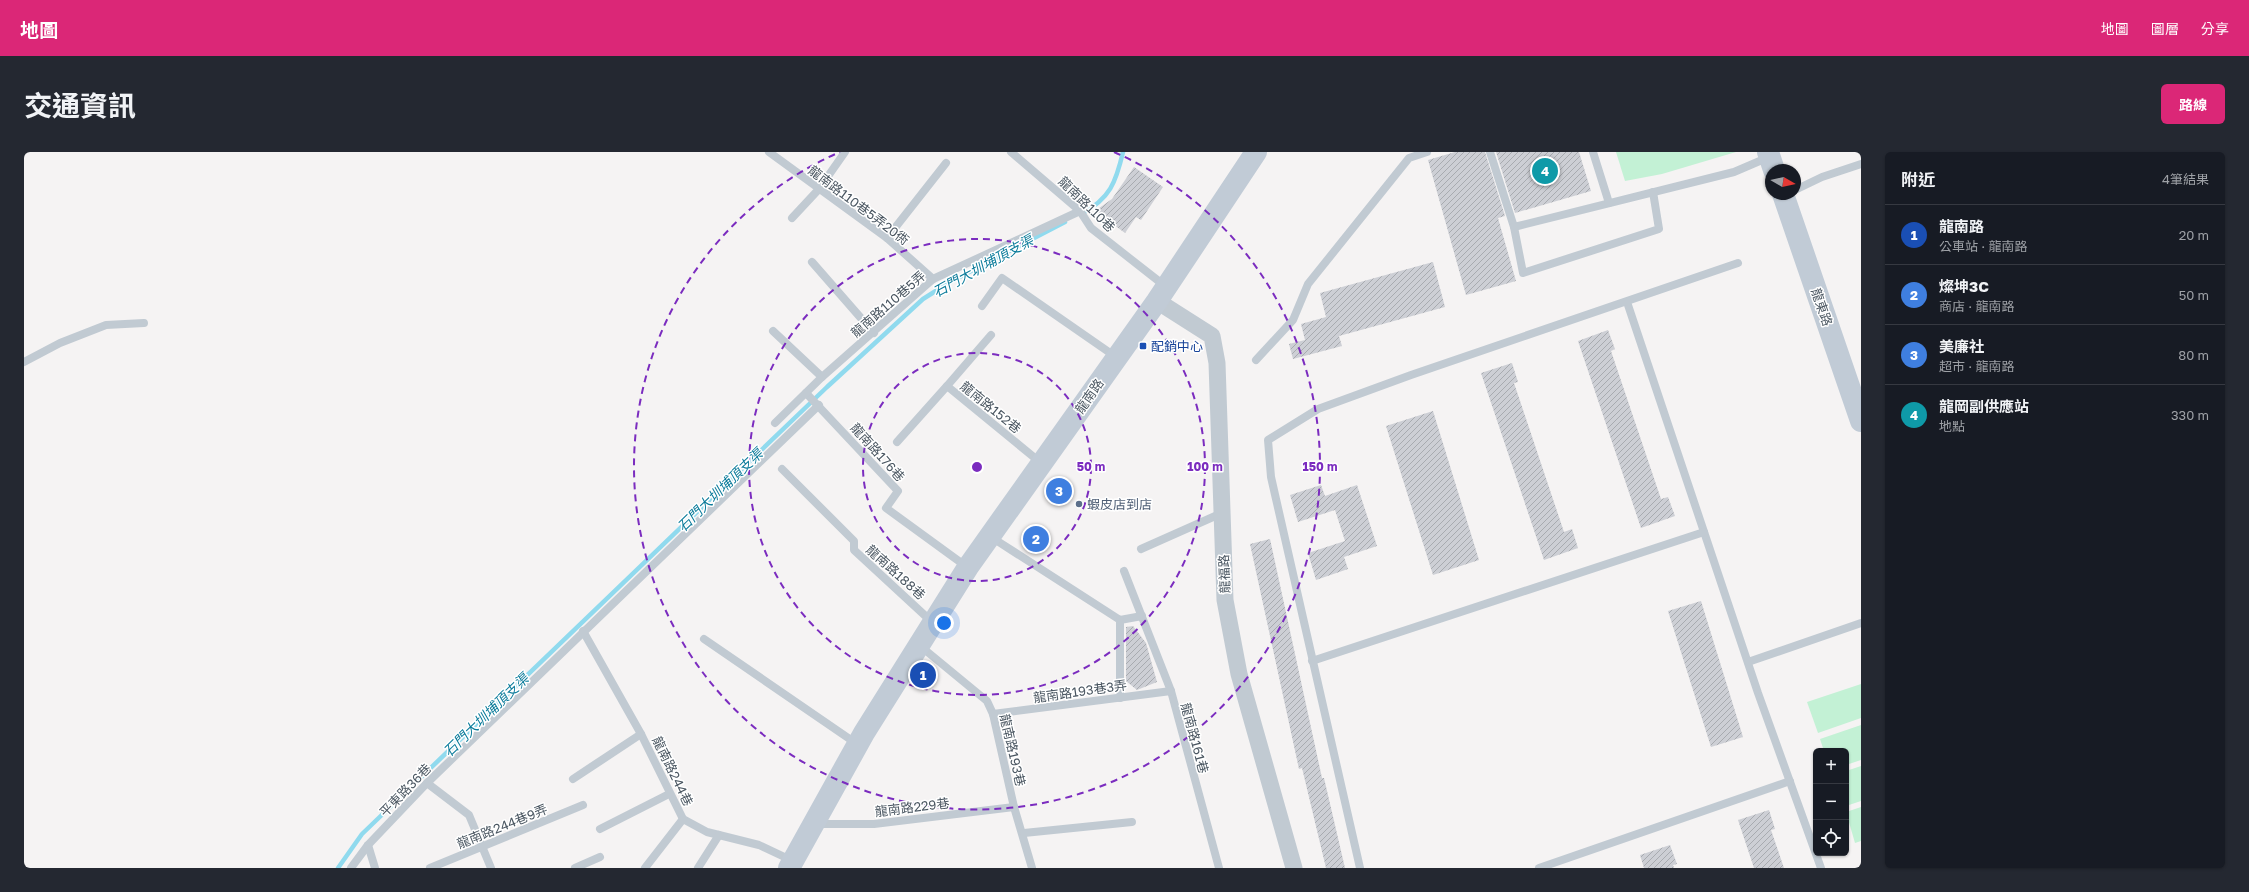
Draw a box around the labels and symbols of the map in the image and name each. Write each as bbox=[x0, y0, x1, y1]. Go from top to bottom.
pin: 4 bbox=[1532, 156, 1558, 186]
street label: 龍南路110巷5弄20衖 bbox=[806, 162, 912, 248]
north arrow bbox=[1765, 164, 1801, 200]
street label: 龍南路110巷 bbox=[1055, 173, 1119, 235]
water label: 石門大圳埔頂支渠 bbox=[930, 230, 1038, 300]
street label: 龍南路110巷5弄 bbox=[848, 267, 928, 341]
street label: 龍東路 bbox=[1808, 286, 1836, 328]
place label: 配銷中心 bbox=[1151, 338, 1203, 354]
marker: 配銷中心 bbox=[1138, 341, 1148, 351]
street label: 龍南路 bbox=[1071, 375, 1107, 417]
street label: 龍南路152巷 bbox=[957, 378, 1025, 436]
street label: 龍南路176巷 bbox=[848, 419, 908, 485]
water label: 石門大圳埔頂支渠 bbox=[673, 443, 767, 535]
text: 50 m bbox=[1077, 459, 1105, 474]
text: 100 m bbox=[1187, 459, 1223, 474]
text: 150 m bbox=[1303, 459, 1337, 474]
centre of rings bbox=[970, 460, 984, 474]
pin: 3 bbox=[1046, 476, 1072, 506]
place label: 蝦皮店到店 bbox=[1087, 496, 1152, 512]
marker: 蝦皮店到店 bbox=[1074, 499, 1084, 509]
pin: 2 bbox=[1023, 524, 1049, 554]
street label: 龍南路188巷 bbox=[863, 541, 929, 603]
street label: 龍福路 bbox=[1215, 554, 1233, 594]
your location bbox=[934, 613, 954, 633]
pin: 1 bbox=[910, 660, 936, 690]
water label: 石門大圳埔頂支渠 bbox=[439, 668, 533, 760]
street label: 龍南路193巷3弄 bbox=[1032, 677, 1128, 705]
street label: 龍南路161巷 bbox=[1178, 701, 1212, 775]
street label: 龍南路193巷 bbox=[997, 712, 1029, 788]
street label: 龍南路244巷 bbox=[649, 734, 697, 808]
street label: 平東路36巷 bbox=[376, 760, 434, 820]
street label: 龍南路229巷 bbox=[874, 794, 950, 820]
street label: 龍南路244巷9弄 bbox=[454, 801, 550, 851]

